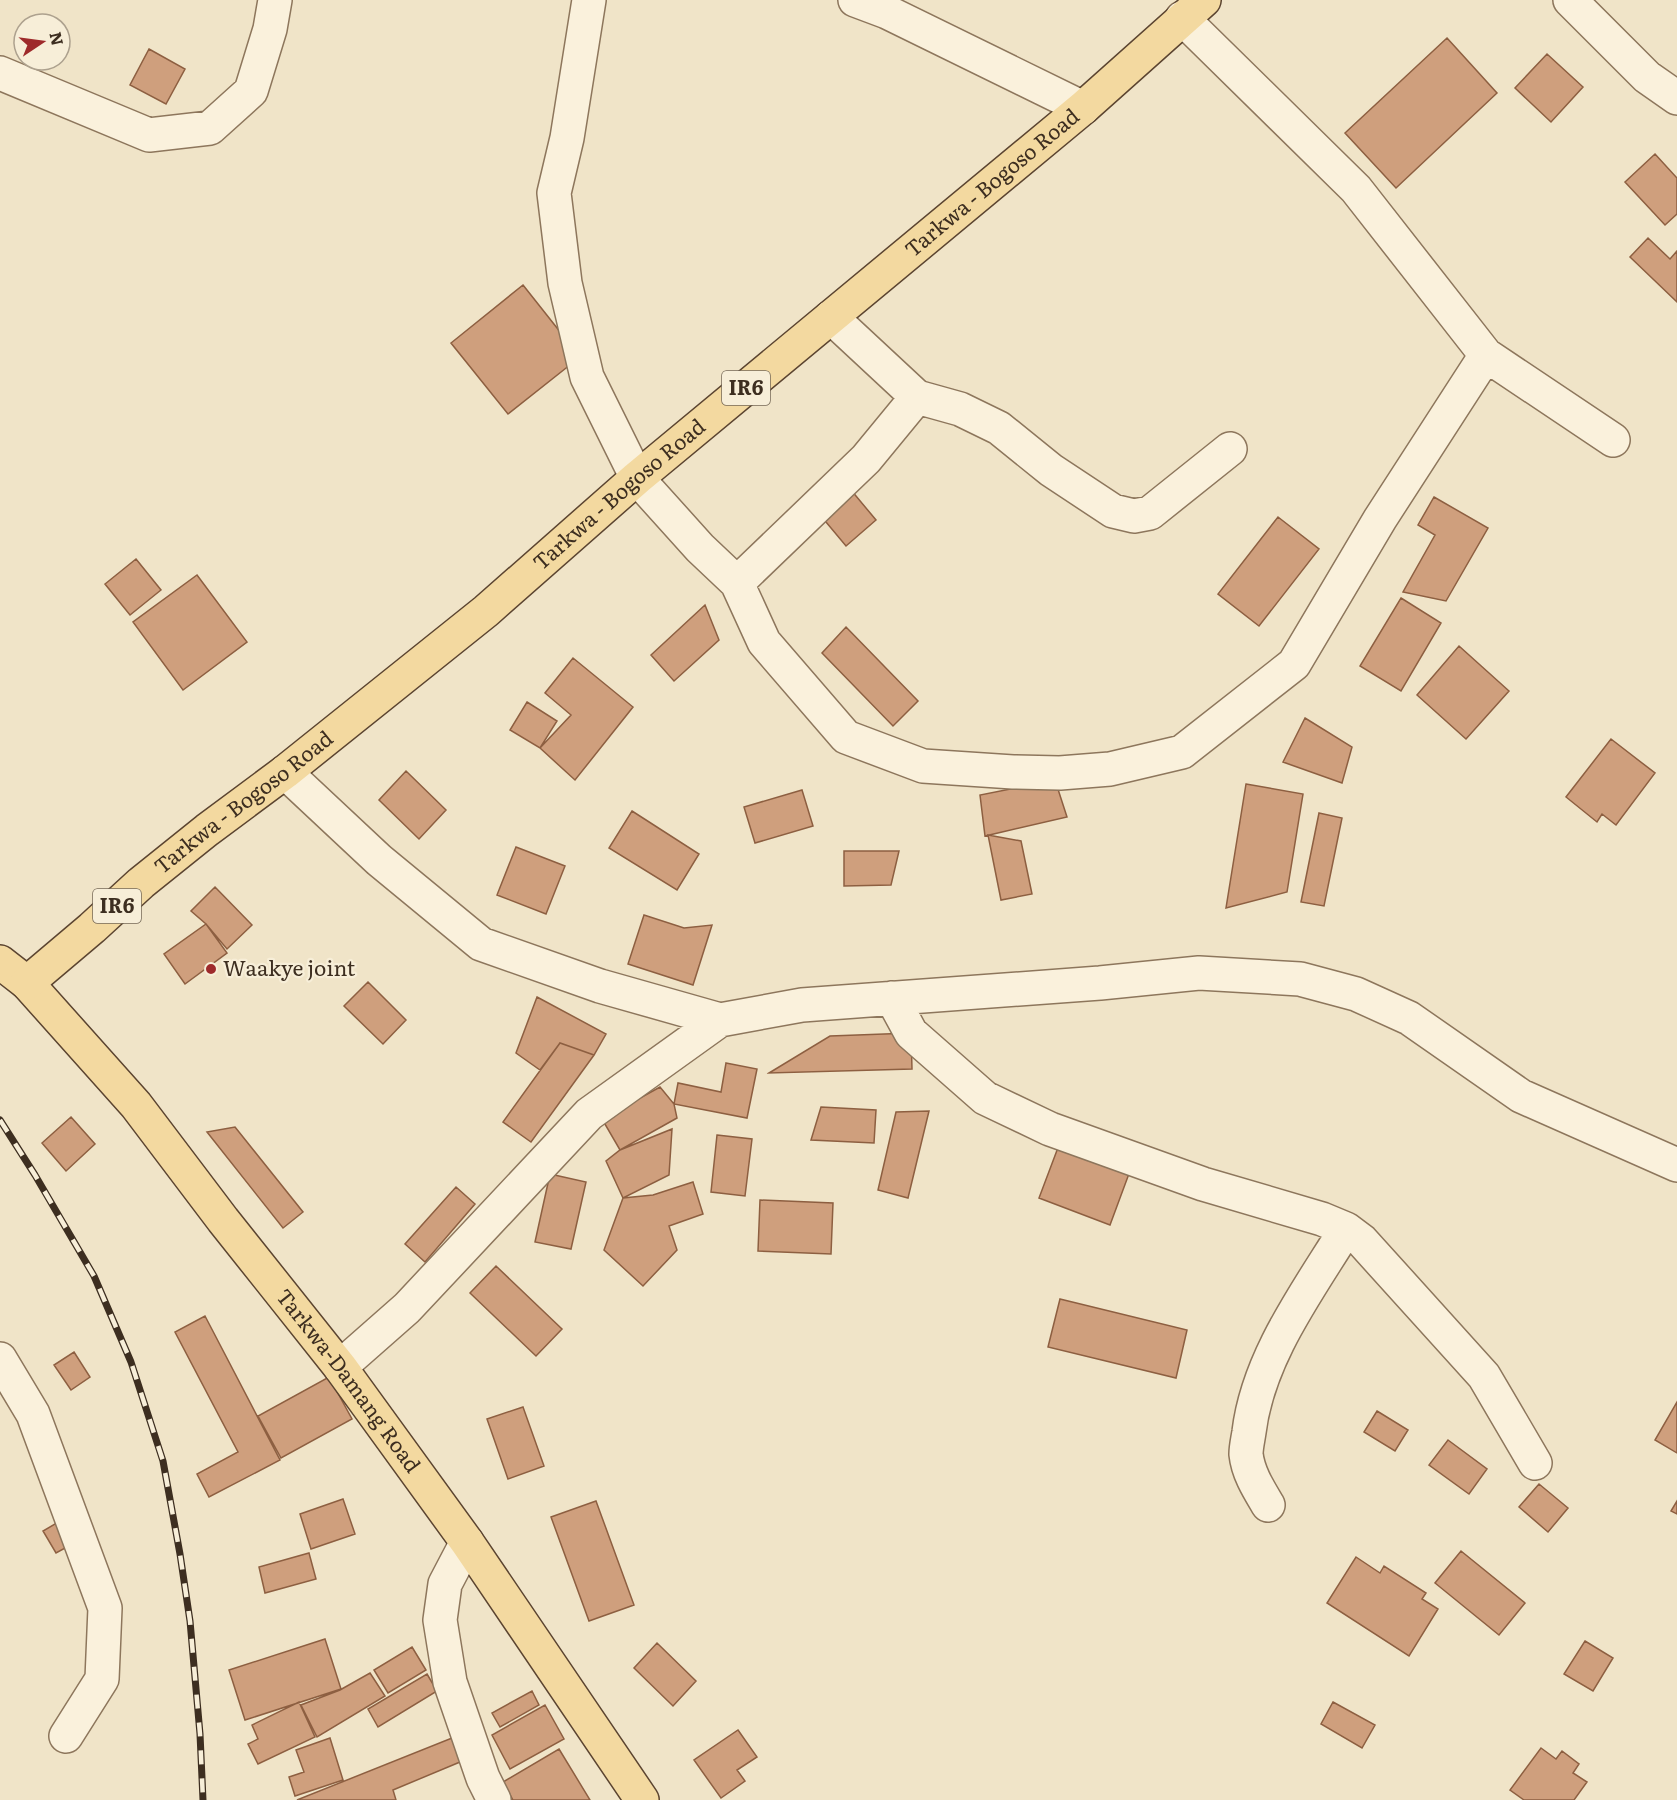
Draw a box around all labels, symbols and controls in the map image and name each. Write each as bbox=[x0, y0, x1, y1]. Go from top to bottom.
north arrow bbox=[12, 12, 72, 72]
text: N bbox=[44, 29, 71, 48]
street label: Tarkwa - Bogoso Road bbox=[897, 99, 1085, 263]
road number: IR6 bbox=[722, 371, 770, 405]
street label: Tarkwa - Bogoso Road bbox=[525, 410, 711, 576]
street label: Tarkwa - Bogoso Road bbox=[146, 722, 338, 880]
road number: IR6 bbox=[93, 889, 141, 923]
place label: Waakye joint bbox=[223, 951, 356, 982]
marker: Waakye joint bbox=[204, 962, 218, 976]
street label: Tarkwa-Damang Road bbox=[270, 1281, 430, 1478]

